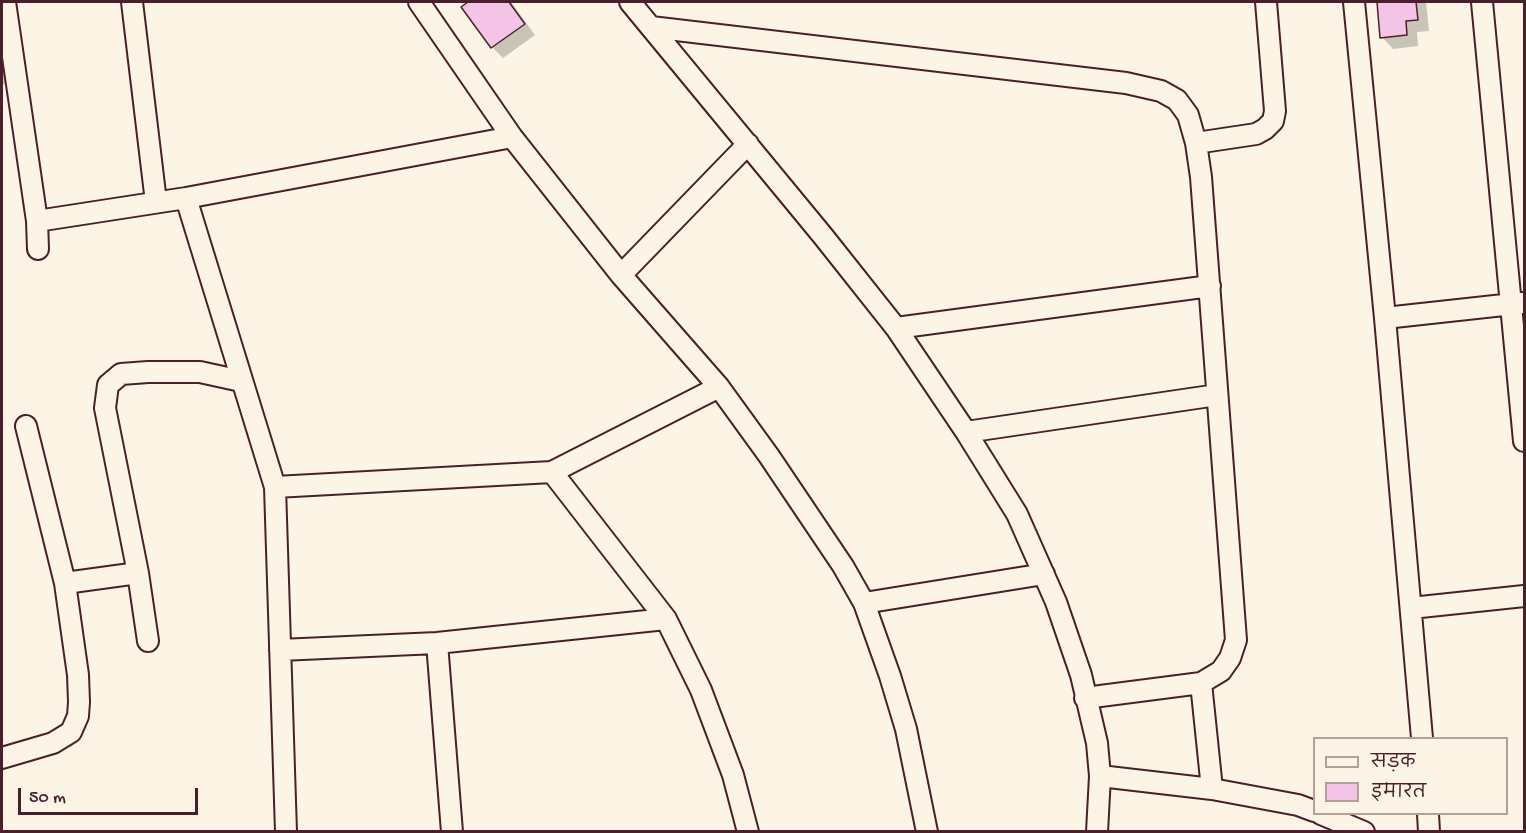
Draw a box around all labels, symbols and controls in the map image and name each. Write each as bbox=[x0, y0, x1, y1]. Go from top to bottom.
legend bbox=[1313, 737, 1508, 815]
text: सड़क bbox=[1371, 753, 1415, 774]
scale bar bbox=[21, 776, 201, 814]
text: इमारत bbox=[1371, 783, 1426, 804]
text: 50 m bbox=[29, 788, 66, 809]

